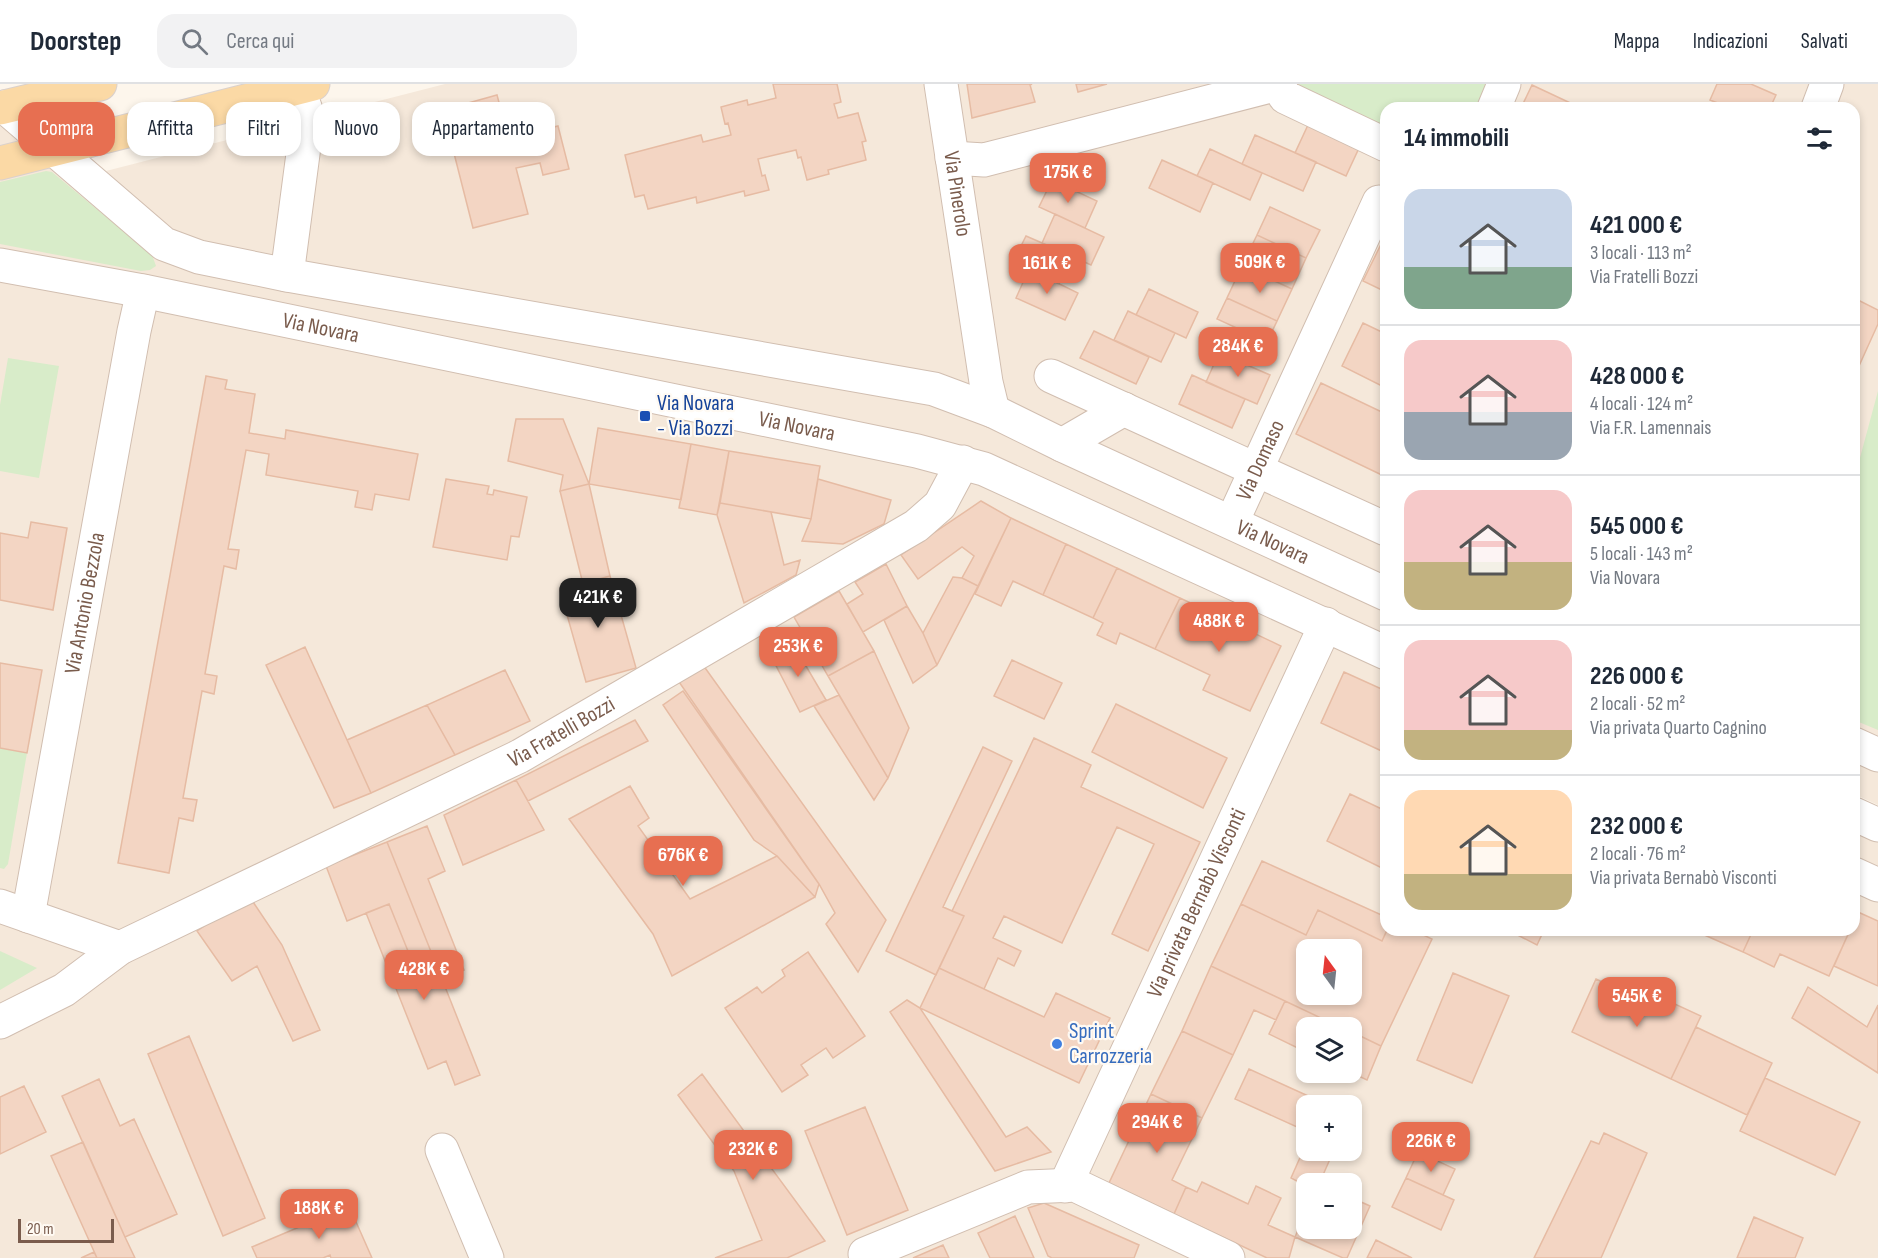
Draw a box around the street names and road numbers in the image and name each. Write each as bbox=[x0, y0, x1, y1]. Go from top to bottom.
street label: Via Pinerolo bbox=[938, 149, 977, 238]
street label: Via Novara bbox=[280, 307, 361, 349]
street label: Via Novara bbox=[756, 405, 837, 447]
street label: Via Domaso bbox=[1230, 416, 1291, 505]
street label: Via Novara bbox=[1232, 514, 1314, 570]
street label: Via Antonio Bezzola bbox=[59, 530, 111, 676]
street label: Via Fratelli Bozzi bbox=[504, 690, 620, 773]
street label: Via privata Bernabò Visconti bbox=[1141, 804, 1252, 1002]

